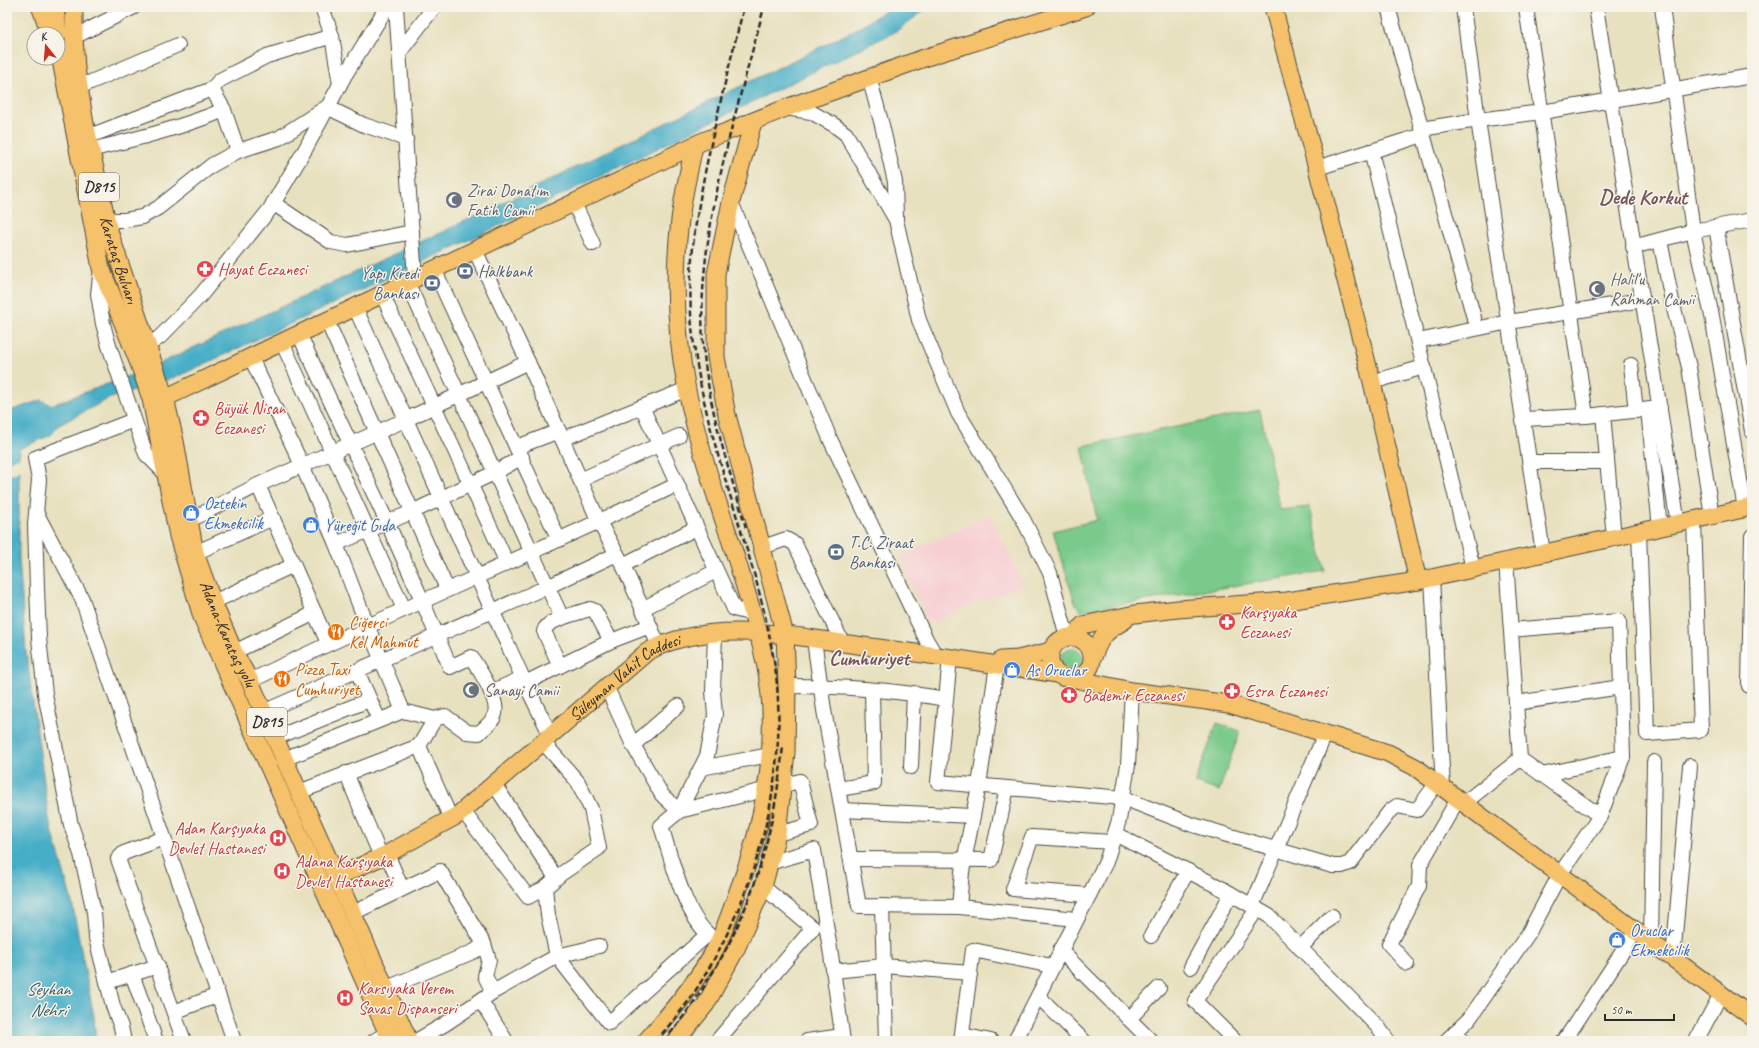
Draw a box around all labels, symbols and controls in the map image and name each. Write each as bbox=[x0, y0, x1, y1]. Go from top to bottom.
north arrow bbox=[26, 26, 66, 66]
text: K bbox=[38, 28, 50, 44]
road number: D815 bbox=[79, 173, 119, 201]
place label: Zirai Donatım Fatih Camii bbox=[467, 180, 549, 221]
district label: Dede Korkut bbox=[1599, 184, 1689, 210]
mosque icon: Zirai Donatım Fatih Camii bbox=[444, 190, 464, 210]
street label: Karataş Bulvarı bbox=[96, 214, 143, 307]
pharmacy icon: Hayat Eczanesi bbox=[195, 259, 215, 279]
place label: Hayat Eczanesi bbox=[218, 259, 309, 280]
bank icon: Halkbank bbox=[455, 261, 475, 281]
place label: Halkbank bbox=[478, 261, 534, 282]
place label: Yapı Kredi Bankası bbox=[361, 263, 421, 304]
place label: Halil'u Rahman Camii bbox=[1610, 269, 1696, 310]
bank icon: Yapı Kredi Bankası bbox=[422, 273, 442, 293]
mosque icon: Halil'u Rahman Camii bbox=[1587, 279, 1607, 299]
place label: Büyük Nisan Eczanesi bbox=[214, 398, 287, 439]
pharmacy icon: Büyük Nisan Eczanesi bbox=[191, 408, 211, 428]
place label: Oztekin Ekmekcilik bbox=[204, 493, 265, 534]
shop icon: Oztekin Ekmekcilik bbox=[181, 503, 201, 523]
shop icon: Yüreğit Gıda bbox=[301, 515, 321, 535]
place label: Yüreğit Gıda bbox=[324, 515, 397, 536]
place label: T.C. Ziraat Bankası bbox=[849, 532, 916, 573]
bank icon: T.C. Ziraat Bankası bbox=[826, 542, 846, 562]
street label: Adana-Karataş yolu bbox=[196, 578, 262, 692]
place label: Karşıyaka Eczanesi bbox=[1240, 602, 1298, 643]
place label: Ciğerci Kel Mahmut bbox=[349, 612, 420, 653]
pharmacy icon: Karşıyaka Eczanesi bbox=[1217, 612, 1237, 632]
restaurant icon: Ciğerci Kel Mahmut bbox=[326, 622, 346, 642]
street label: Süleyman Vahit Caddesi bbox=[564, 628, 684, 725]
district label: Cumhuriyet bbox=[829, 645, 912, 671]
place label: Pizza Taxi Cumhuriyet bbox=[295, 659, 361, 700]
shop icon: As Oruclar bbox=[1002, 660, 1022, 680]
place label: As Oruclar bbox=[1025, 660, 1088, 681]
restaurant icon: Pizza Taxi Cumhuriyet bbox=[272, 669, 292, 689]
mosque icon: Sanayi Camii bbox=[461, 680, 481, 700]
place label: Sanayi Camii bbox=[484, 680, 561, 701]
pharmacy icon: Esra Eczanesi bbox=[1222, 681, 1242, 701]
place label: Esra Eczanesi bbox=[1245, 681, 1329, 702]
pharmacy icon: Bademir Eczanesi bbox=[1059, 685, 1079, 705]
place label: Bademir Eczanesi bbox=[1082, 685, 1187, 706]
road number: D815 bbox=[247, 708, 287, 736]
place label: Adan Karşıyaka Devlet Hastanesi bbox=[168, 818, 268, 859]
hospital icon: Adan Karşıyaka Devlet Hastanesi bbox=[268, 828, 288, 848]
place label: Adana Karşıyaka Devlet Hastanesi bbox=[295, 851, 395, 892]
hospital icon: Adana Karşıyaka Devlet Hastanesi bbox=[272, 861, 292, 881]
place label: Oruclar Ekmekcilik bbox=[1630, 920, 1691, 961]
shop icon: Oruclar Ekmekcilik bbox=[1607, 930, 1627, 950]
water label: Seyhan Nehri bbox=[26, 978, 72, 1021]
place label: Karsıyaka Verem Savas Dispanseri bbox=[358, 978, 459, 1019]
hospital icon: Karsıyaka Verem Savas Dispanseri bbox=[335, 988, 355, 1008]
scale bar bbox=[1605, 996, 1674, 1022]
text: 50 m bbox=[1611, 1002, 1633, 1018]

